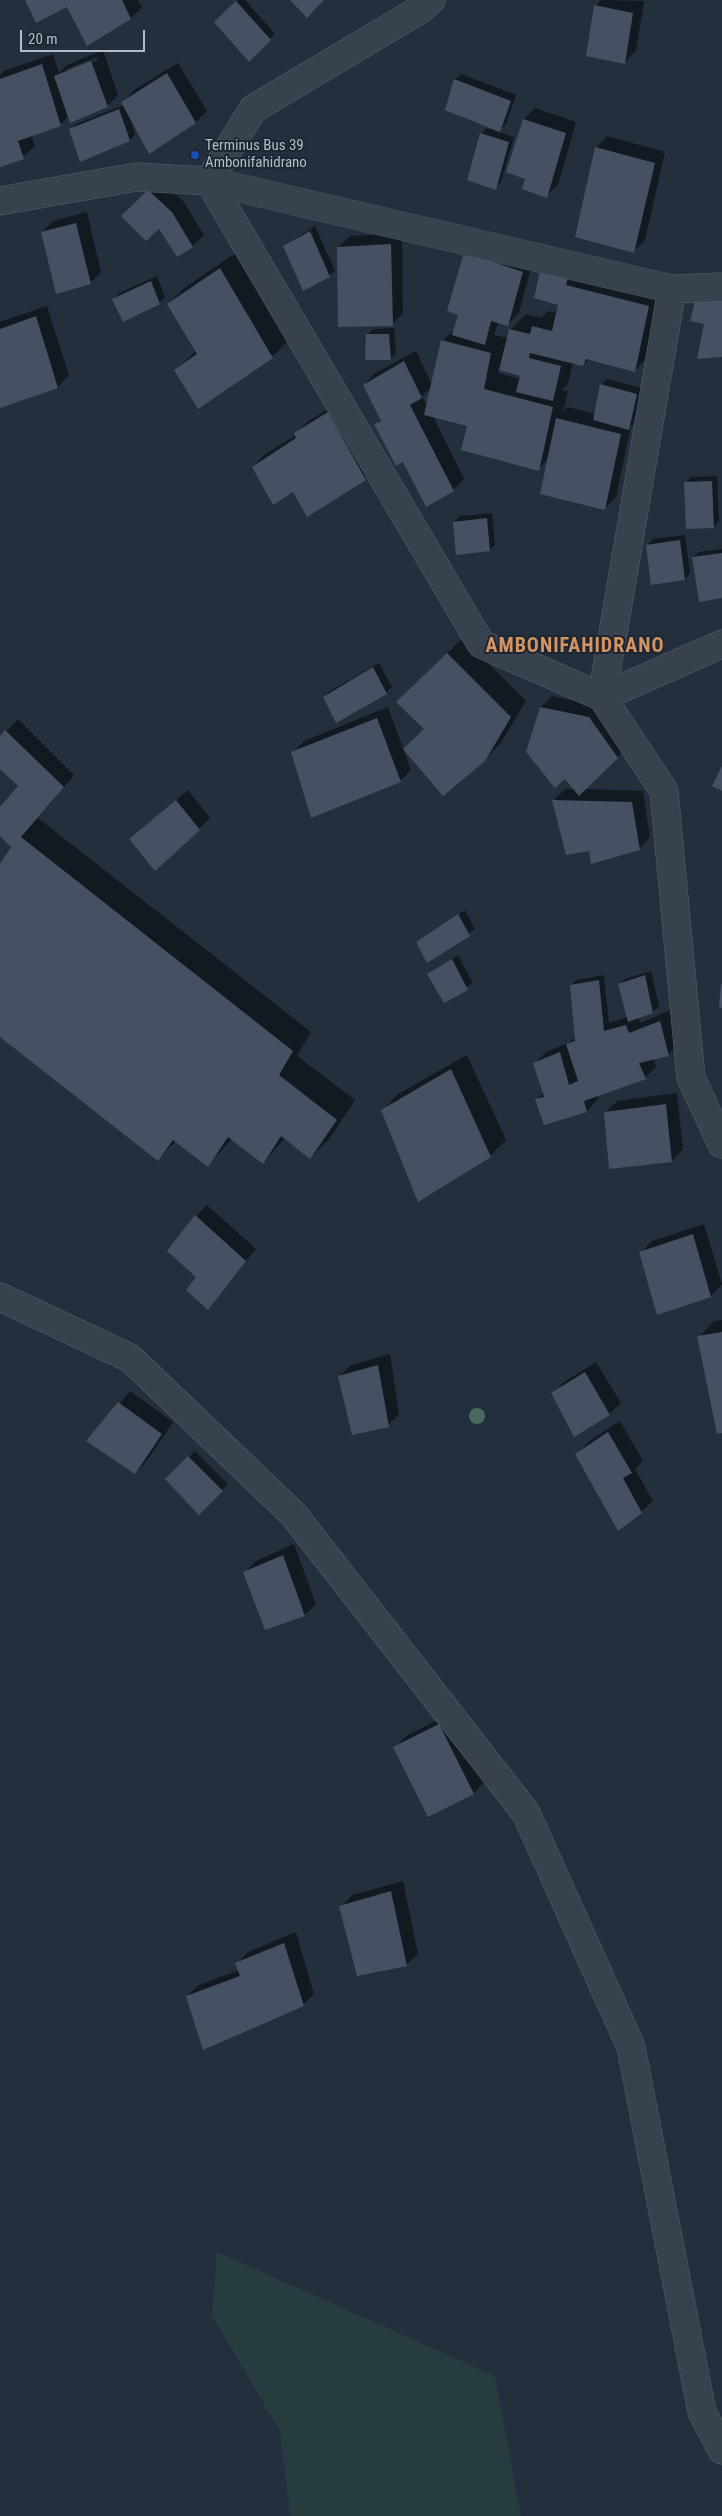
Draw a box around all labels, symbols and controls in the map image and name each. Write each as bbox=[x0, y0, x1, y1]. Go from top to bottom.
scale bar bbox=[22, 20, 148, 52]
text: 20 m bbox=[28, 30, 58, 48]
place label: Terminus Bus 39 Ambonifahidrano bbox=[205, 137, 307, 172]
marker: Terminus Bus 39 Ambonifahidrano bbox=[189, 149, 201, 161]
district label: AMBONIFAHIDRANO bbox=[484, 635, 666, 659]

